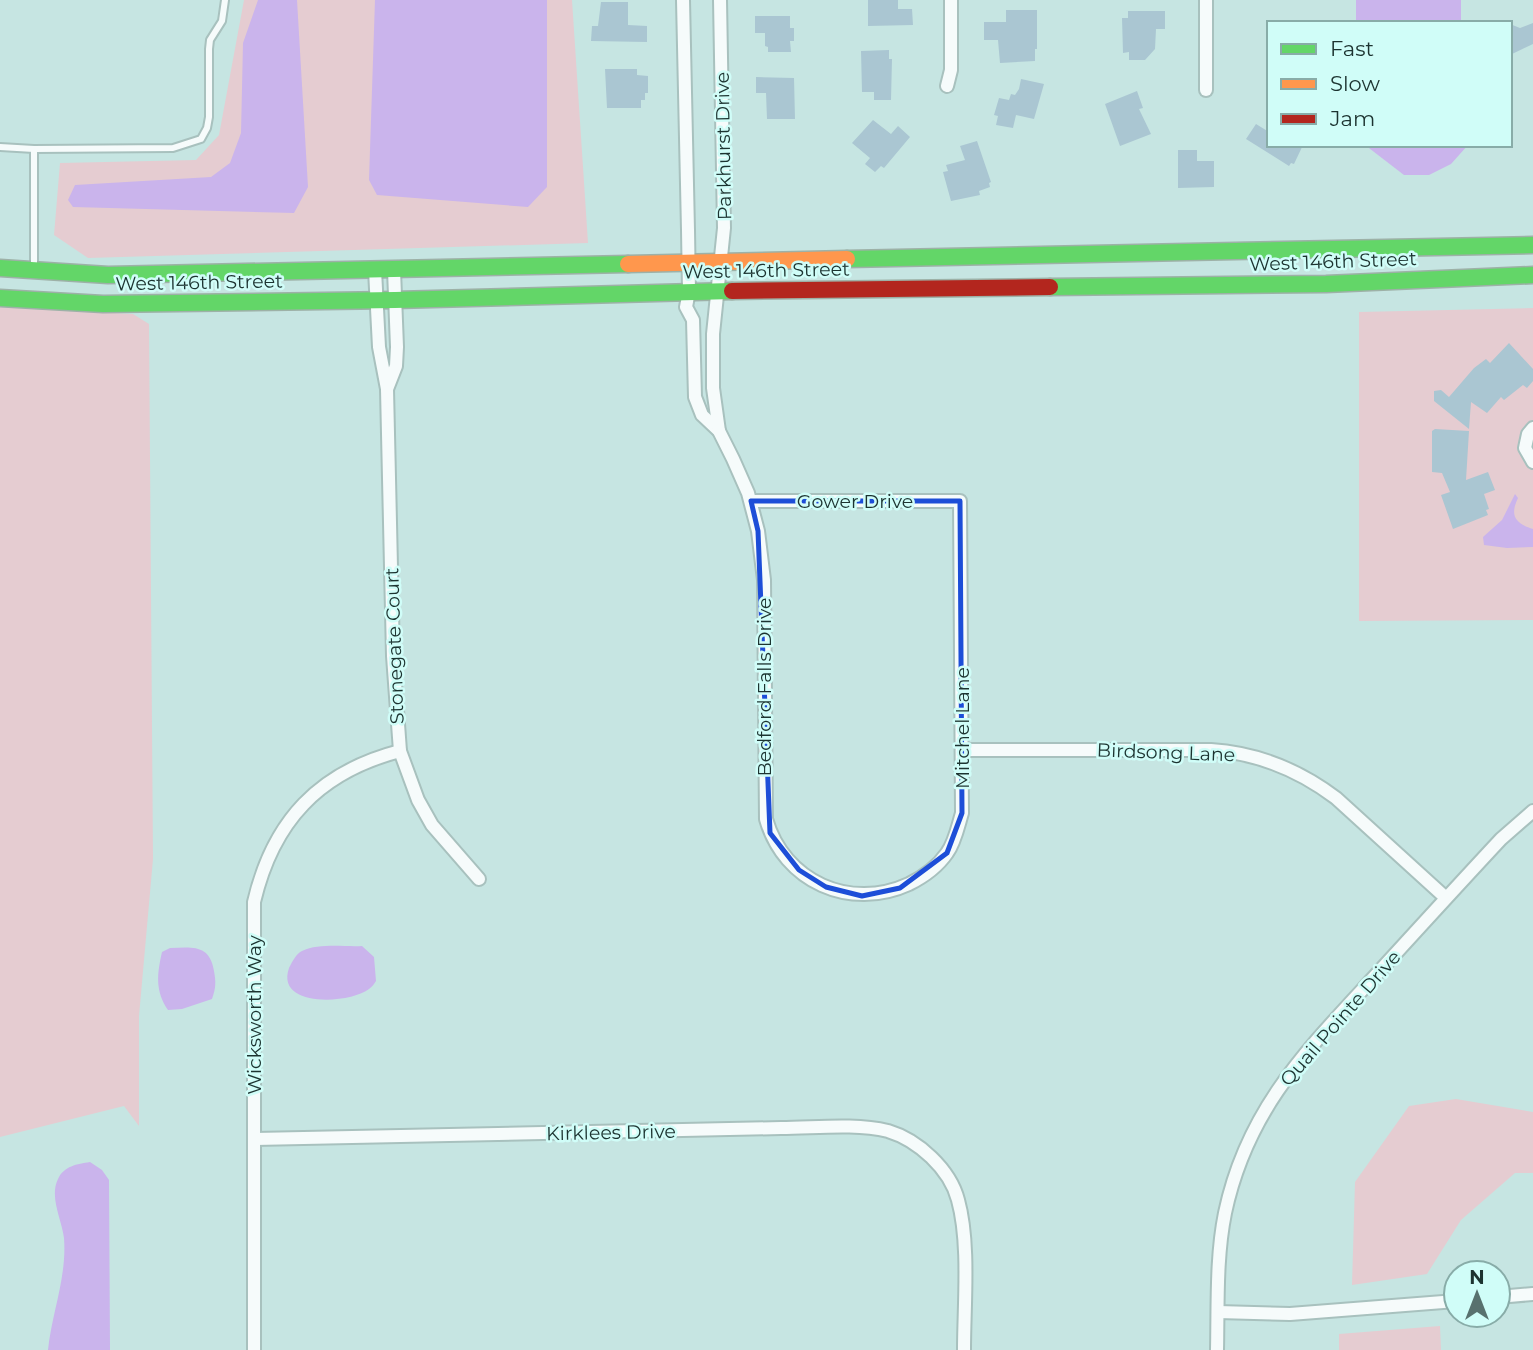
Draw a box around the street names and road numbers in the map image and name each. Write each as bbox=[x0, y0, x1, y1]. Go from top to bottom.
street label: Parkhurst Drive bbox=[711, 72, 736, 220]
street label: West 146th Street bbox=[1249, 247, 1417, 276]
street label: West 146th Street bbox=[682, 258, 850, 283]
street label: West 146th Street bbox=[115, 270, 283, 295]
street label: Gower Drive bbox=[797, 490, 913, 513]
street label: Stonegate Court bbox=[380, 567, 409, 725]
street label: Bedford Falls Drive bbox=[753, 597, 776, 777]
street label: Mitchel Lane bbox=[951, 667, 974, 789]
street label: Birdsong Lane bbox=[1096, 739, 1236, 766]
street label: Wicksworth Way bbox=[243, 935, 266, 1095]
street label: Quail Pointe Drive bbox=[1275, 946, 1405, 1091]
street label: Kirklees Drive bbox=[546, 1120, 676, 1145]

